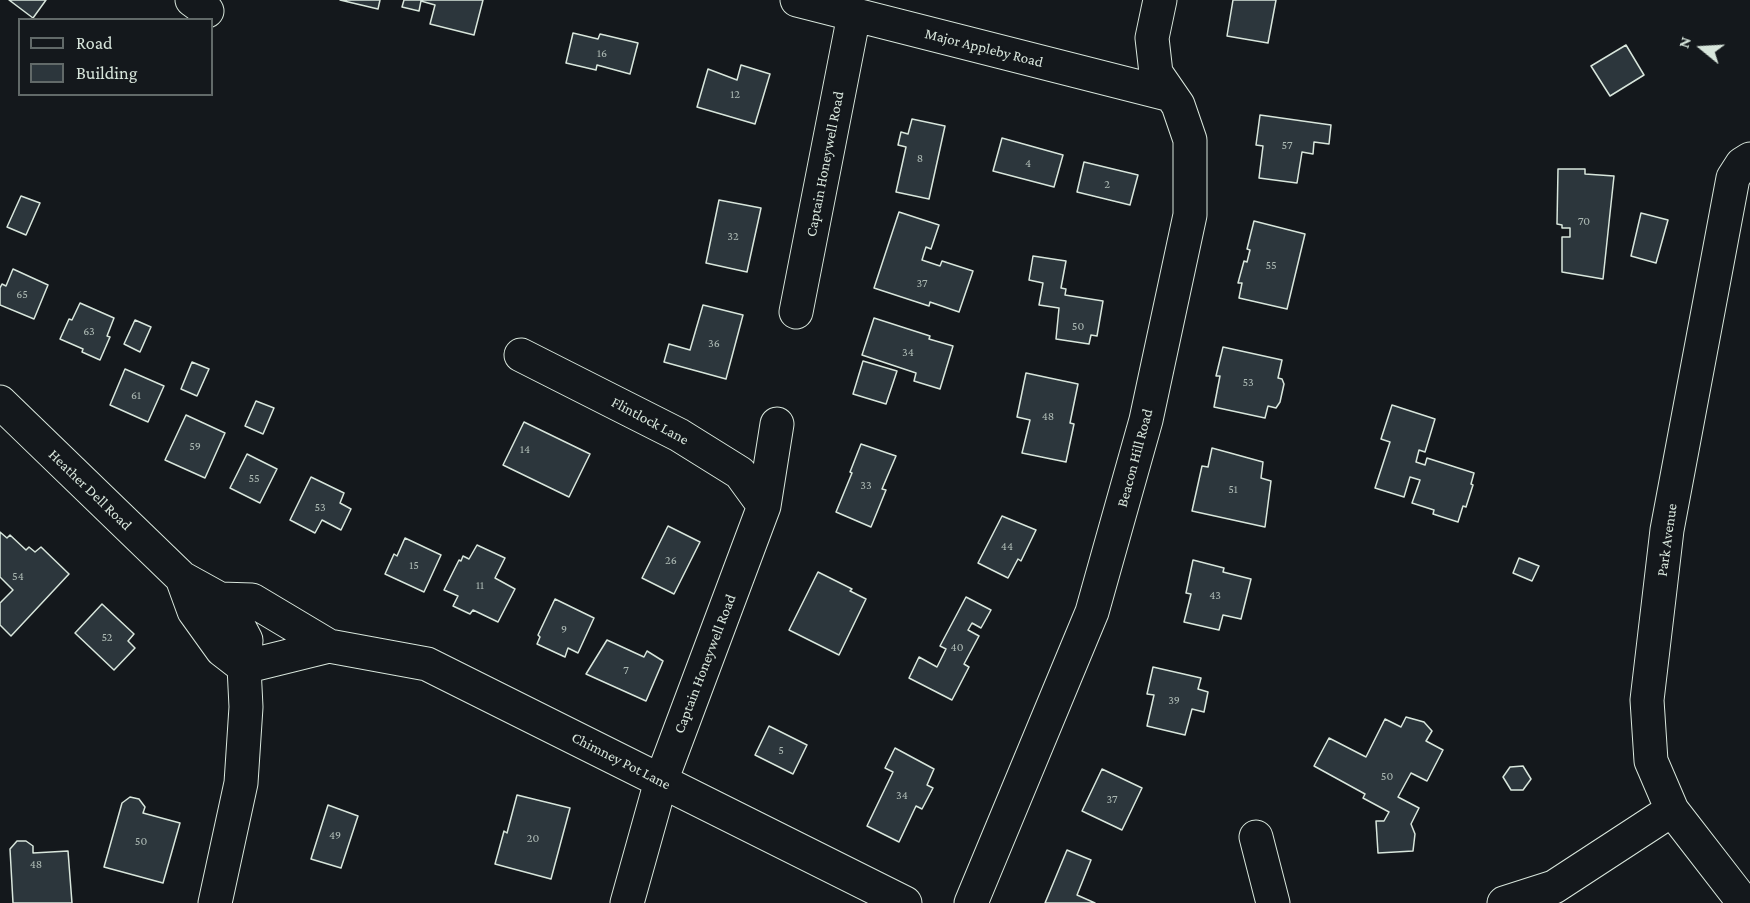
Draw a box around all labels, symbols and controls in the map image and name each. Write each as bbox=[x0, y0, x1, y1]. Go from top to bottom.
legend bbox=[18, 18, 213, 96]
north arrow bbox=[1672, 18, 1732, 78]
street label: Major Appleby Road bbox=[923, 25, 1045, 71]
text: Road bbox=[76, 33, 113, 53]
text: N bbox=[1675, 34, 1694, 50]
house number: 16 bbox=[597, 46, 607, 60]
text: Building bbox=[76, 63, 137, 83]
house number: 12 bbox=[730, 87, 740, 101]
street label: Captain Honeywell Road bbox=[802, 90, 848, 238]
house number: 57 bbox=[1282, 138, 1292, 152]
house number: 8 bbox=[917, 151, 923, 165]
house number: 4 bbox=[1025, 156, 1031, 170]
house number: 2 bbox=[1104, 177, 1110, 191]
house number: 70 bbox=[1578, 214, 1590, 228]
house number: 32 bbox=[727, 229, 739, 243]
house number: 55 bbox=[1265, 258, 1277, 272]
house number: 37 bbox=[916, 276, 928, 290]
house number: 65 bbox=[16, 287, 28, 301]
house number: 50 bbox=[1072, 319, 1084, 333]
house number: 63 bbox=[83, 324, 95, 338]
house number: 36 bbox=[708, 336, 720, 350]
house number: 34 bbox=[902, 345, 914, 359]
house number: 53 bbox=[1242, 375, 1254, 389]
house number: 61 bbox=[131, 388, 141, 402]
street label: Flintlock Lane bbox=[608, 393, 692, 449]
street label: Beacon Hill Road bbox=[1113, 407, 1157, 509]
house number: 48 bbox=[1042, 409, 1054, 423]
house number: 59 bbox=[189, 439, 201, 453]
house number: 14 bbox=[520, 442, 530, 456]
street label: Heather Dell Road bbox=[45, 446, 135, 534]
house number: 55 bbox=[248, 471, 260, 485]
house number: 33 bbox=[860, 478, 872, 492]
house number: 51 bbox=[1228, 482, 1238, 496]
house number: 53 bbox=[314, 500, 326, 514]
street label: Park Avenue bbox=[1653, 502, 1681, 578]
house number: 44 bbox=[1001, 539, 1013, 553]
house number: 26 bbox=[665, 553, 677, 567]
house number: 15 bbox=[409, 558, 419, 572]
house number: 54 bbox=[12, 569, 24, 583]
house number: 11 bbox=[476, 578, 484, 592]
house number: 43 bbox=[1209, 588, 1221, 602]
street label: Captain Honeywell Road bbox=[670, 592, 740, 736]
house number: 9 bbox=[561, 622, 567, 636]
house number: 52 bbox=[101, 630, 113, 644]
house number: 40 bbox=[951, 640, 963, 654]
house number: 7 bbox=[623, 663, 629, 677]
house number: 39 bbox=[1168, 693, 1180, 707]
street label: Chimney Pot Lane bbox=[568, 728, 674, 794]
house number: 5 bbox=[778, 743, 784, 757]
house number: 50 bbox=[1381, 769, 1393, 783]
house number: 34 bbox=[896, 788, 908, 802]
house number: 37 bbox=[1106, 792, 1118, 806]
house number: 49 bbox=[329, 828, 341, 842]
house number: 20 bbox=[527, 831, 539, 845]
house number: 50 bbox=[135, 834, 147, 848]
house number: 48 bbox=[30, 857, 42, 871]

